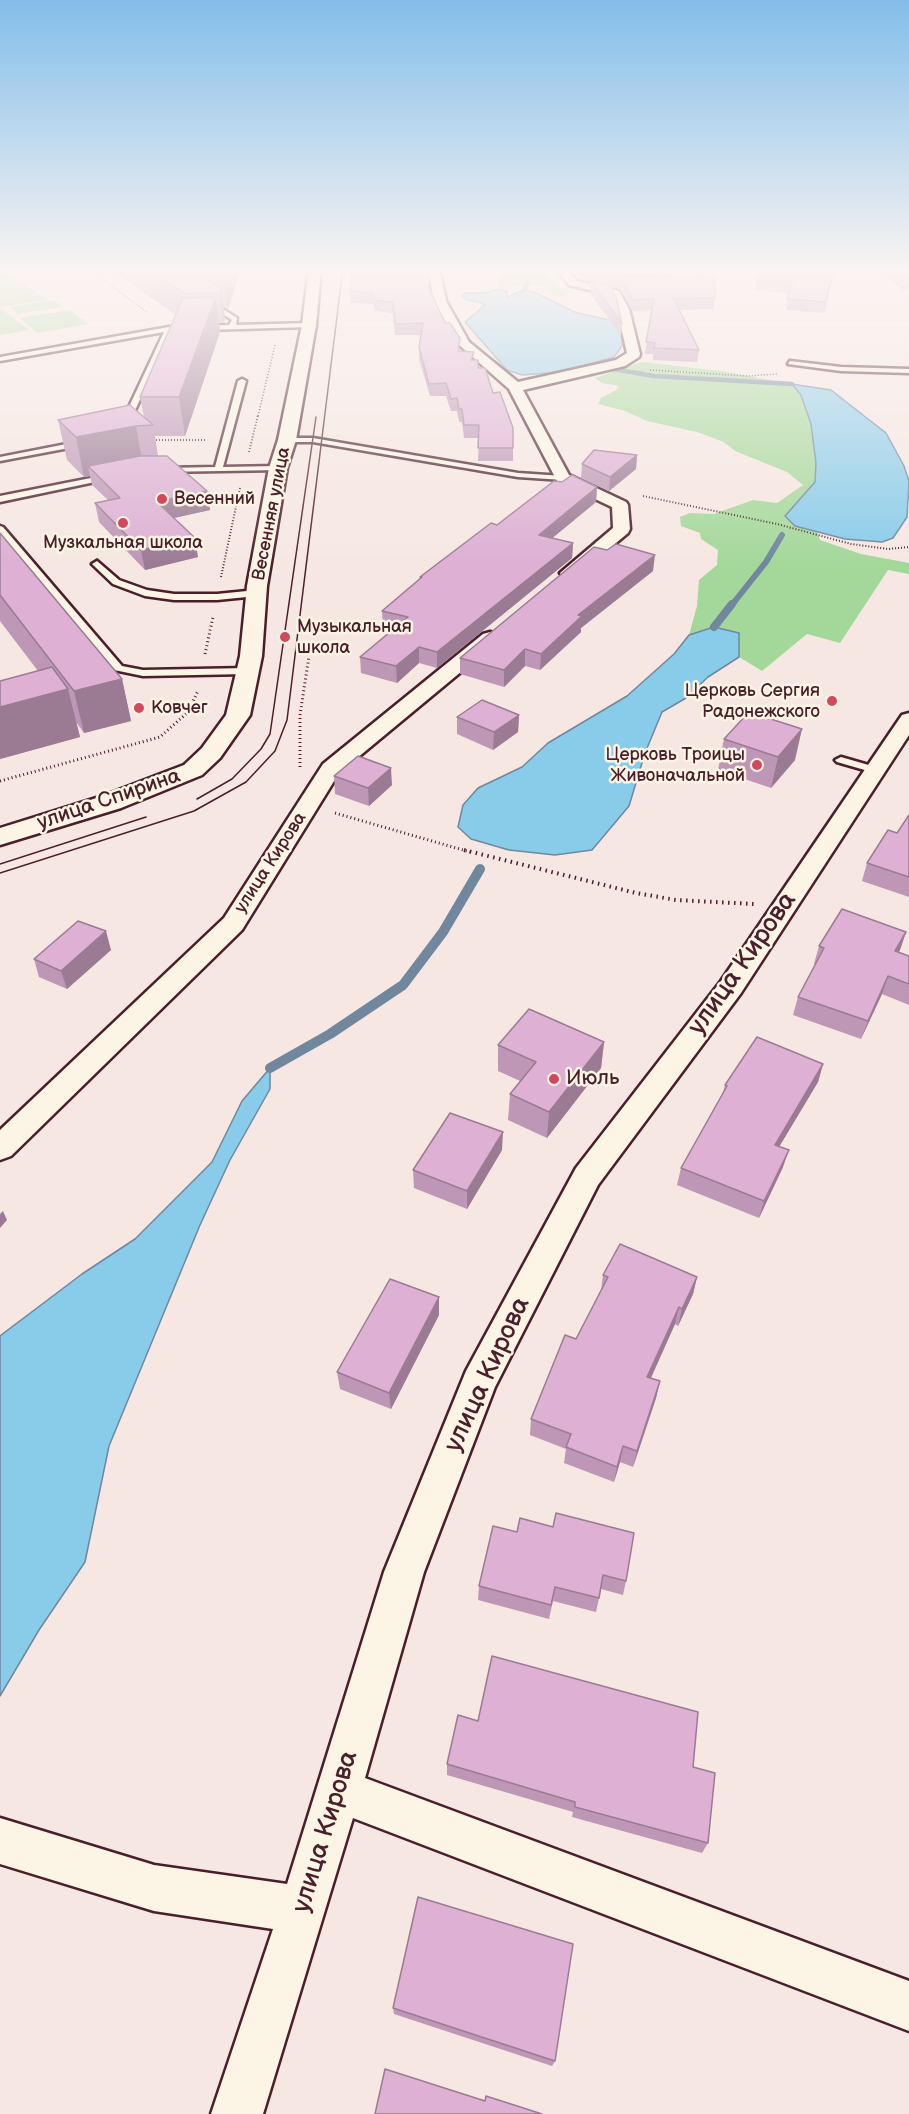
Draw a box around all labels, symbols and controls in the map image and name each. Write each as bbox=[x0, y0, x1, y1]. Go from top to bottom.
street label: Весенняя улица bbox=[248, 446, 296, 582]
place label: Весенний bbox=[174, 488, 255, 510]
marker: Весенний bbox=[155, 492, 169, 506]
marker: Музкальная школа bbox=[116, 516, 130, 530]
place label: Музкальная школа bbox=[43, 532, 203, 554]
place label: Музыкальная школа bbox=[297, 616, 412, 658]
marker: Музыкальная школа bbox=[278, 630, 292, 644]
place label: Церковь Сергия Радонежского bbox=[685, 680, 820, 722]
marker: Церковь Сергия Радонежского bbox=[825, 694, 839, 708]
place label: Ковчег bbox=[151, 697, 208, 719]
marker: Ковчег bbox=[132, 701, 146, 715]
place label: Церковь Троицы Живоначальной bbox=[606, 744, 745, 786]
marker: Церковь Троицы Живоначальной bbox=[750, 758, 764, 772]
street label: улица Спирина bbox=[34, 764, 184, 836]
street label: улица Кирова bbox=[230, 809, 312, 917]
street label: улица Кирова bbox=[682, 886, 804, 1042]
place label: Июль bbox=[566, 1066, 619, 1092]
marker: Июль bbox=[547, 1072, 561, 1086]
street label: улица Кирова bbox=[438, 1293, 538, 1457]
street label: улица Кирова bbox=[287, 1747, 365, 1917]

